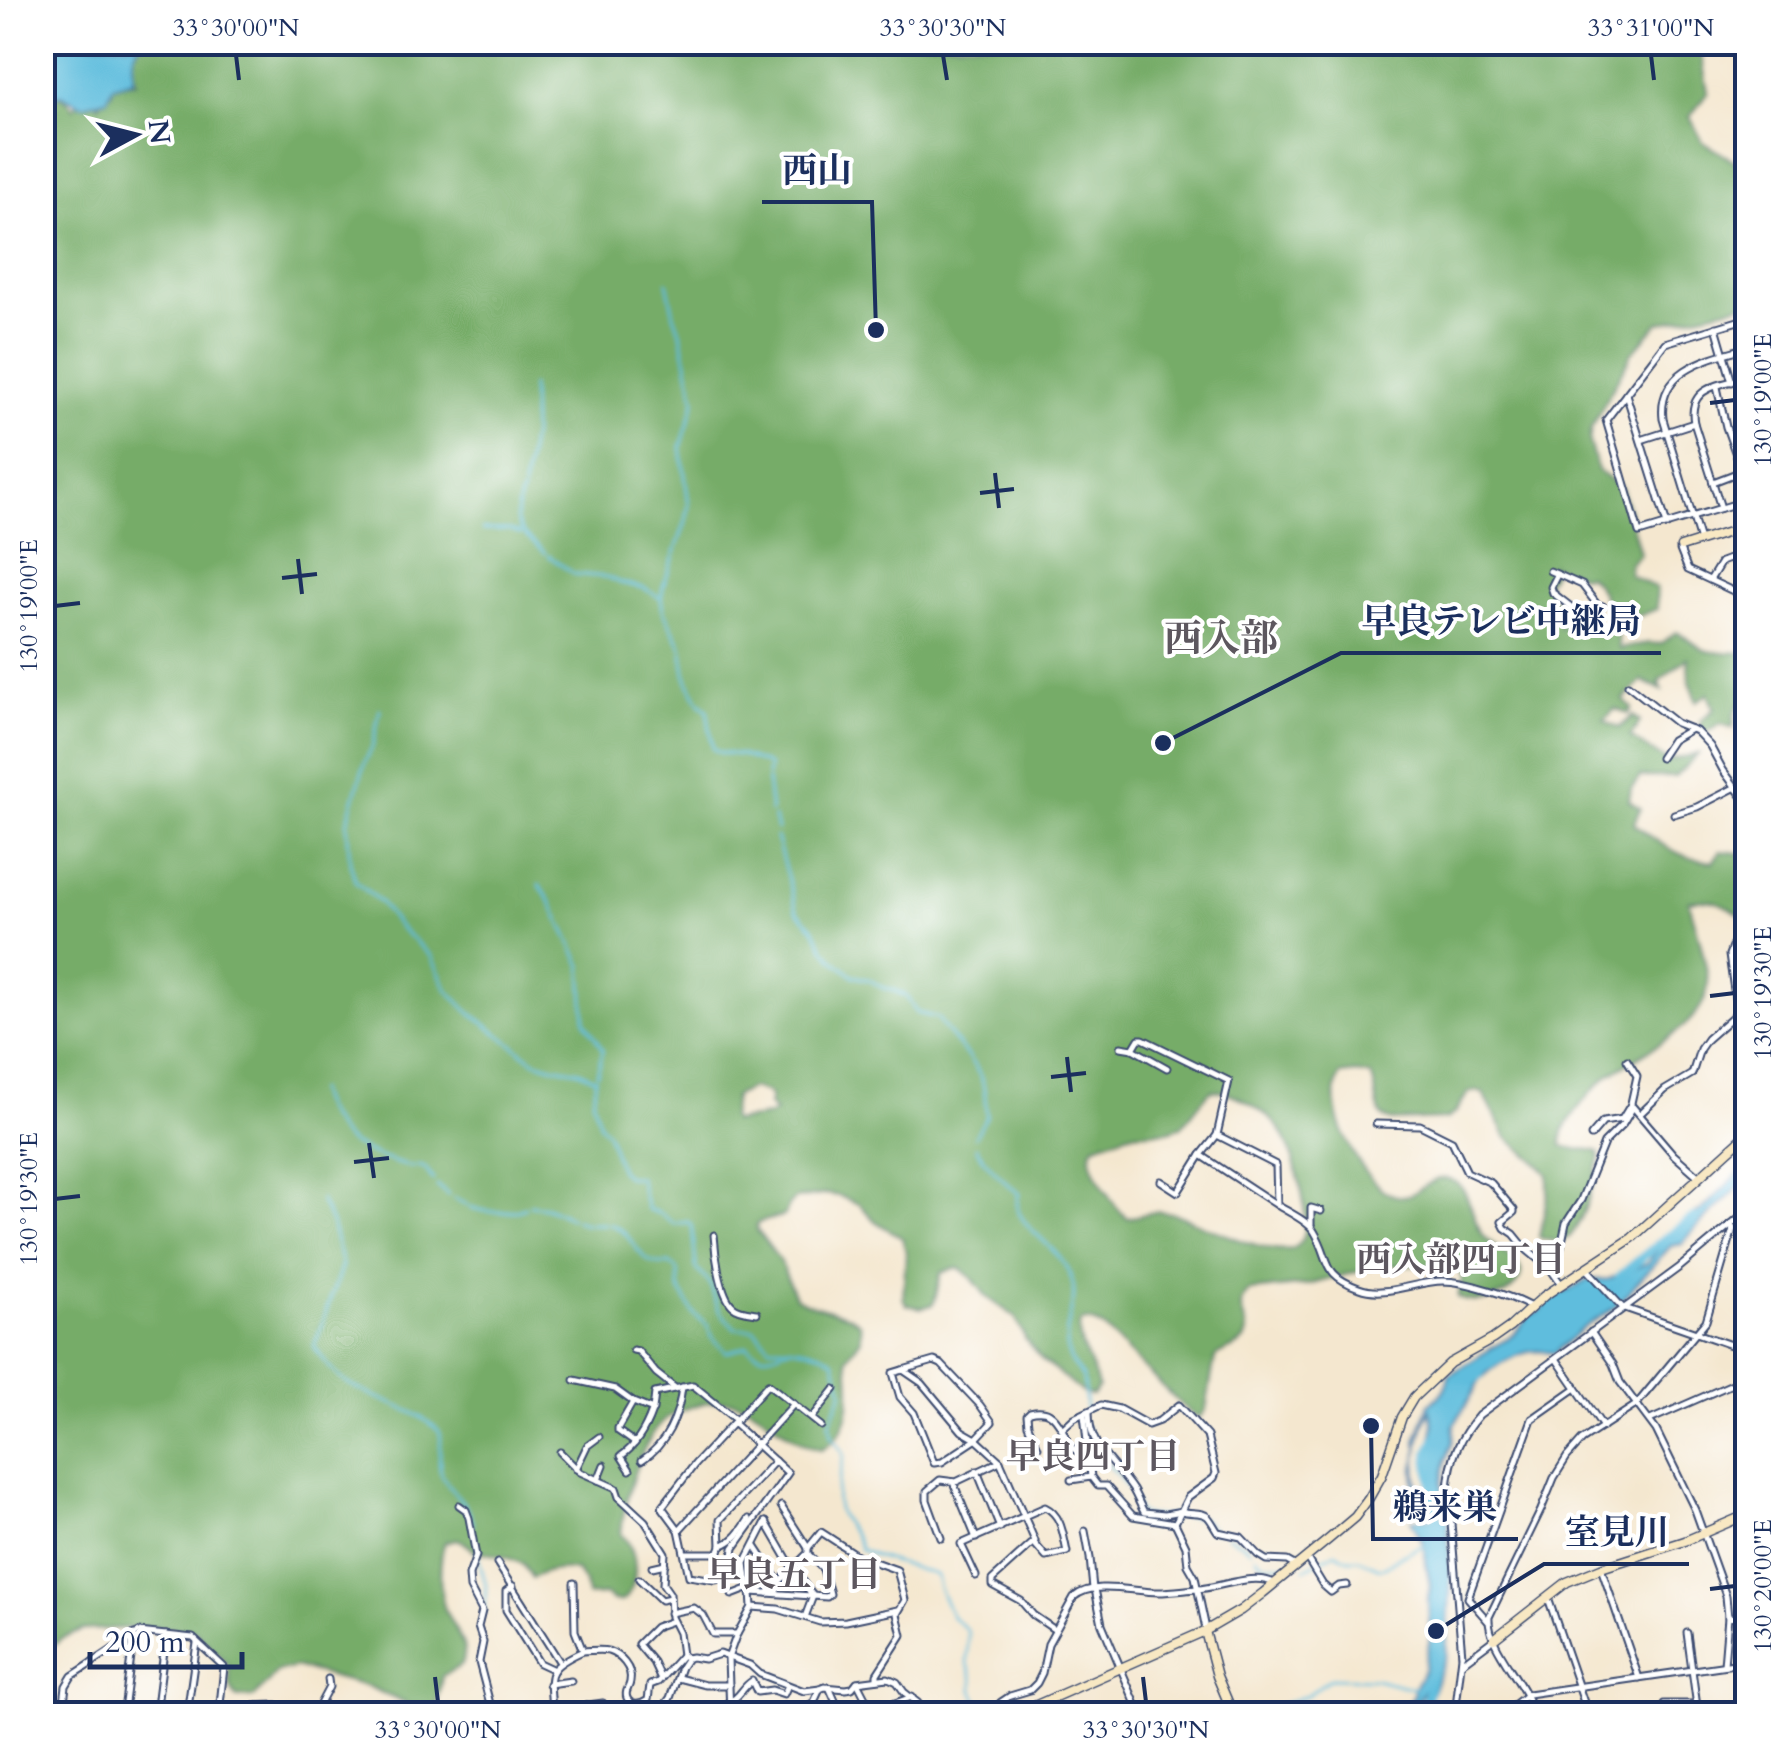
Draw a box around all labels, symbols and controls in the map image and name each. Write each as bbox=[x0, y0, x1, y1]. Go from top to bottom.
text: 33°30'00"N bbox=[173, 11, 299, 45]
text: 33°30'30"N bbox=[880, 11, 1006, 45]
text: 33°31'00"N bbox=[1588, 11, 1714, 45]
north arrow bbox=[85, 85, 185, 185]
text: N bbox=[138, 118, 179, 146]
callout: 西山 bbox=[762, 137, 872, 202]
text: 西山 bbox=[782, 147, 852, 195]
text: 130°19'00"E bbox=[1746, 333, 1780, 467]
text: 130°19'00"E bbox=[12, 539, 46, 673]
callout: 早良テレビ中継局 bbox=[1341, 588, 1661, 653]
text: 早良テレビ中継局 bbox=[1361, 598, 1641, 646]
district label: 西入部 bbox=[1164, 613, 1278, 665]
text: 130°19'30"E bbox=[1746, 926, 1780, 1060]
text: 130°19'30"E bbox=[12, 1132, 46, 1266]
district label: 西入部四丁目 bbox=[1356, 1236, 1566, 1284]
district label: 早良四丁目 bbox=[1005, 1433, 1181, 1481]
callout: 鵜来巣 bbox=[1373, 1474, 1518, 1539]
text: 鵜来巣 bbox=[1392, 1484, 1498, 1532]
callout: 室見川 bbox=[1544, 1499, 1689, 1564]
text: 室見川 bbox=[1564, 1509, 1670, 1557]
text: 130°20'00"E bbox=[1746, 1519, 1780, 1653]
district label: 早良五丁目 bbox=[706, 1551, 882, 1599]
scale bar bbox=[90, 1607, 242, 1669]
text: 200 m bbox=[105, 1622, 185, 1663]
text: 33°30'00"N bbox=[375, 1713, 501, 1747]
text: 33°30'30"N bbox=[1083, 1713, 1209, 1747]

